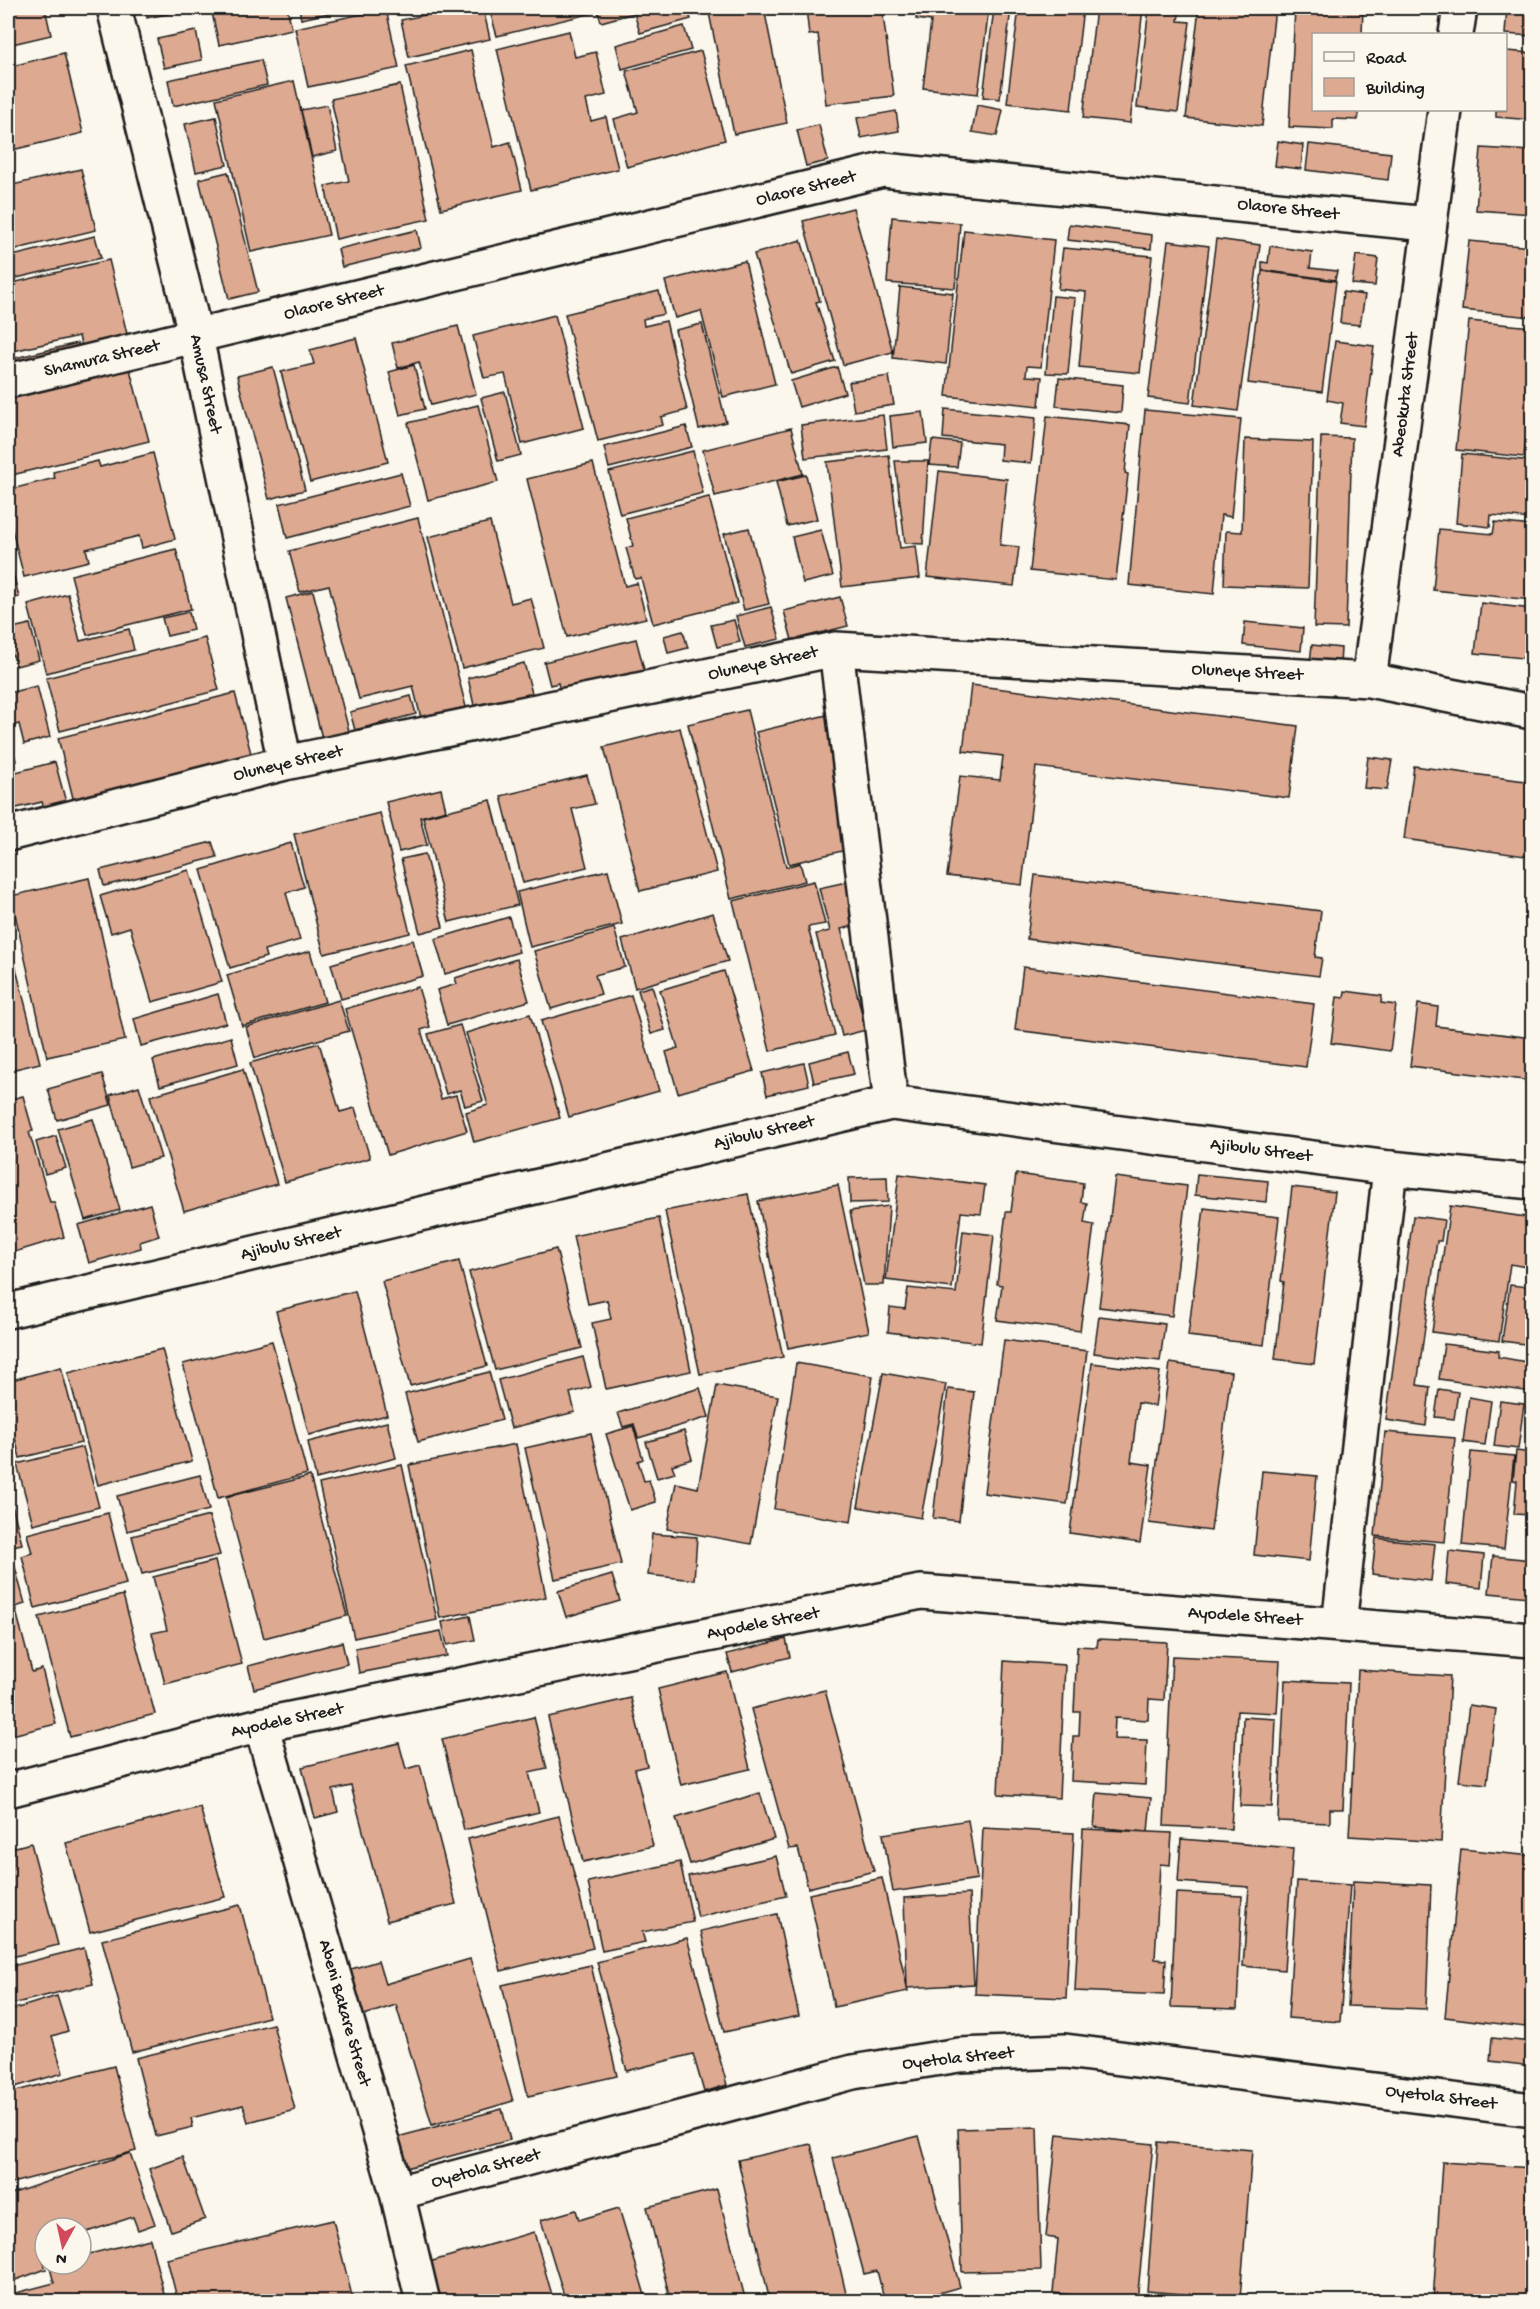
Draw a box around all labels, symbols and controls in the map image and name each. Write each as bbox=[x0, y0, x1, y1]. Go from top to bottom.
legend bbox=[1312, 33, 1507, 111]
text: Road bbox=[1366, 49, 1407, 70]
text: Building bbox=[1365, 79, 1425, 100]
street label: Olaore Street bbox=[754, 166, 860, 212]
street label: Olaore Street bbox=[1236, 194, 1341, 226]
street label: Olaore Street bbox=[282, 280, 388, 326]
street label: Abeokuta Street bbox=[1388, 330, 1424, 458]
street label: Amusa Street bbox=[184, 333, 226, 437]
street label: Shamura Street bbox=[42, 335, 163, 382]
street label: Oluneye Street bbox=[706, 642, 821, 686]
street label: Oluneye Street bbox=[1191, 660, 1305, 686]
street label: Oluneye Street bbox=[231, 741, 346, 787]
street label: Ajibulu Street bbox=[712, 1111, 818, 1155]
street label: Ajibulu Street bbox=[1209, 1134, 1315, 1168]
street label: Ajibulu Street bbox=[239, 1222, 345, 1266]
street label: Ayodele Street bbox=[705, 1602, 823, 1645]
street label: Ayodele Street bbox=[1187, 1603, 1304, 1632]
street label: Ayodele Street bbox=[229, 1699, 347, 1743]
street label: Abeni Bakare Street bbox=[313, 1937, 375, 2090]
street label: Oyetola Street bbox=[901, 2043, 1016, 2075]
street label: Oyetola Street bbox=[1384, 2081, 1499, 2115]
street label: Oyetola Street bbox=[429, 2144, 544, 2194]
north arrow bbox=[33, 2216, 93, 2276]
text: N bbox=[54, 2247, 68, 2268]

